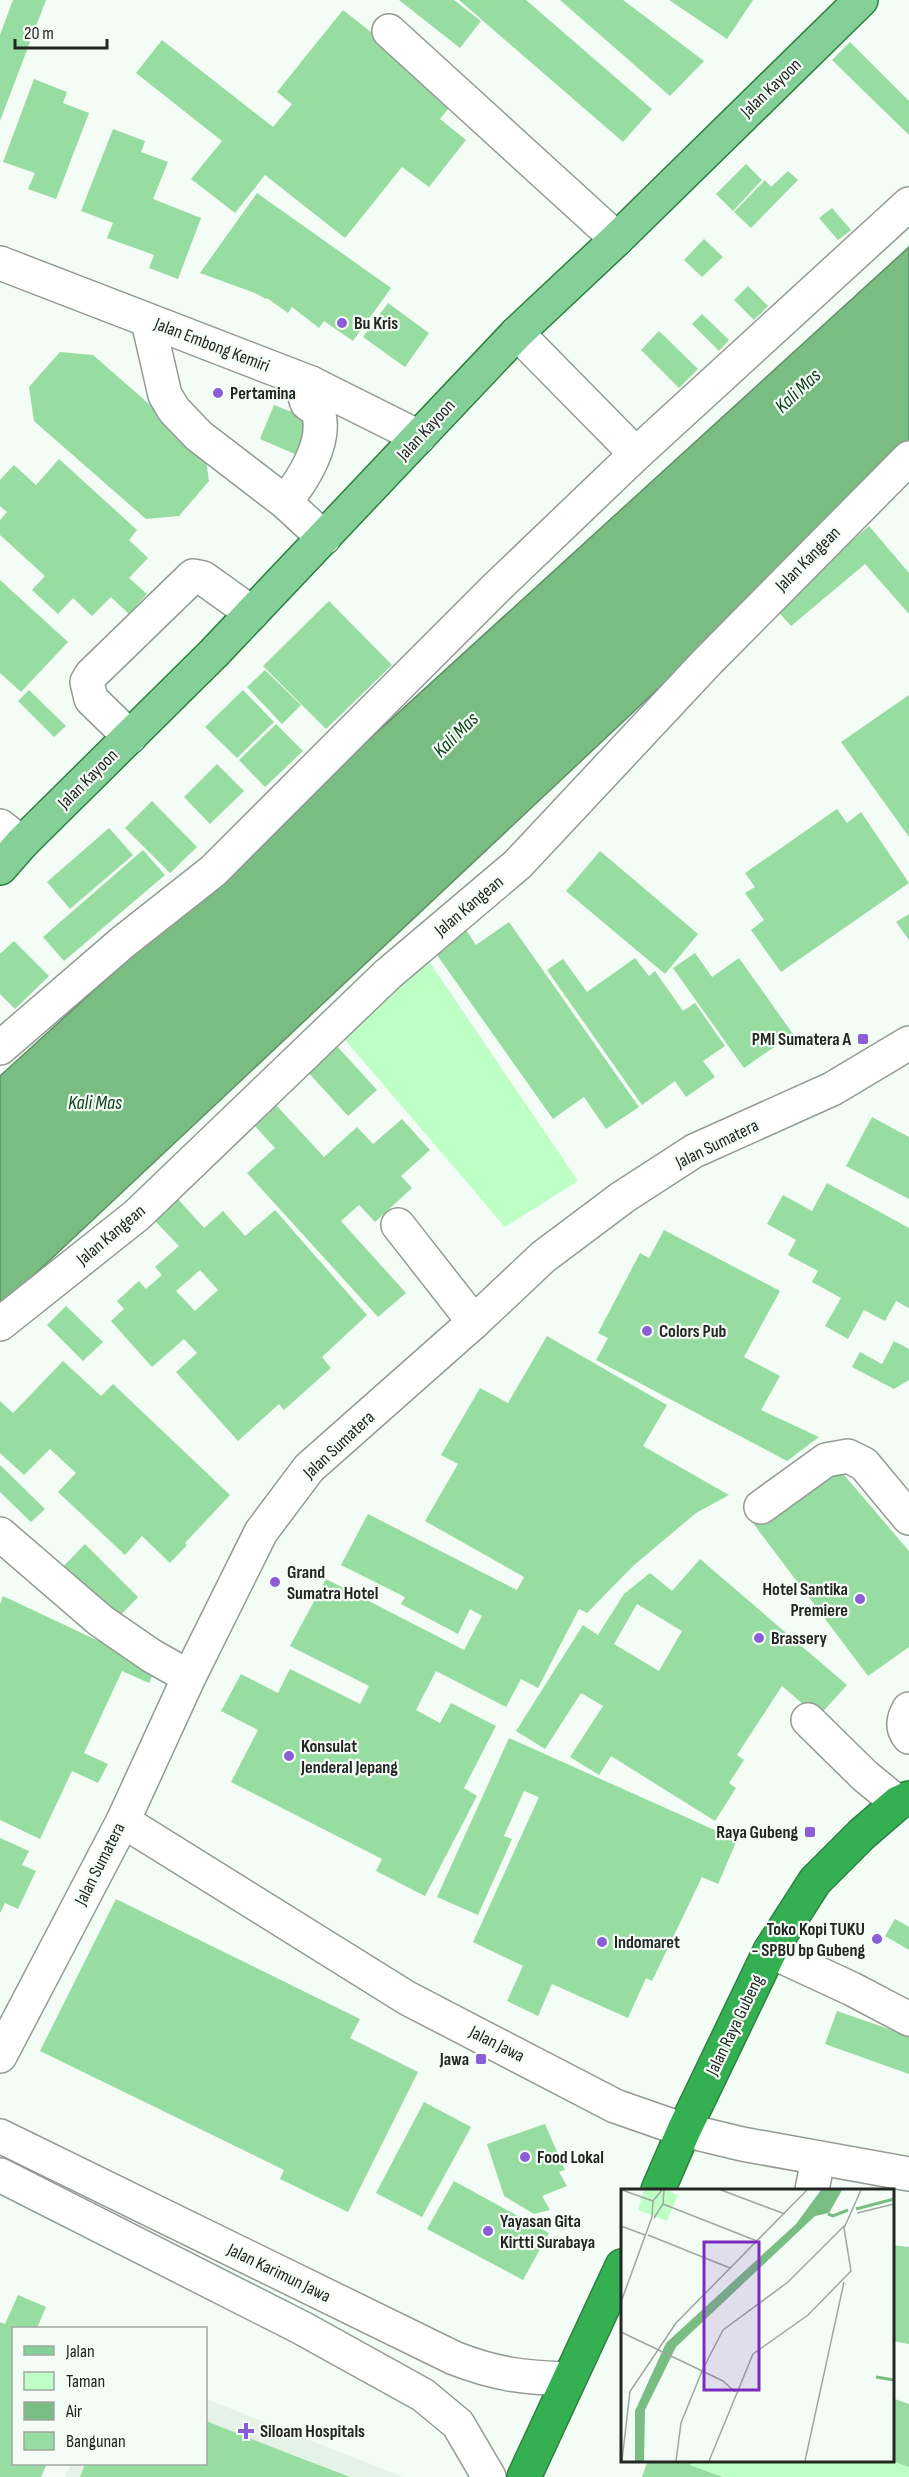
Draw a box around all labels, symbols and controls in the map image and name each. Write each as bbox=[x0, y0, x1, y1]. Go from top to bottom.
scale bar bbox=[15, 12, 106, 50]
text: 20 m bbox=[24, 23, 54, 44]
street label: Jalan Kayoon bbox=[736, 54, 806, 123]
street label: Jalan Embong Kemiri bbox=[151, 313, 273, 377]
place label: Bu Kris bbox=[354, 313, 398, 334]
marker: Bu Kris bbox=[335, 316, 349, 330]
water label: Kali Mas bbox=[770, 364, 826, 418]
place label: Pertamina bbox=[230, 383, 296, 404]
marker: Pertamina bbox=[211, 386, 225, 400]
street label: Jalan Kayoon bbox=[392, 395, 460, 466]
street label: Jalan Kangean bbox=[770, 522, 845, 597]
water label: Kali Mas bbox=[428, 707, 484, 763]
street label: Jalan Kayoon bbox=[53, 745, 122, 814]
street label: Jalan Kangean bbox=[430, 871, 508, 941]
place label: PMI Sumatera A bbox=[752, 1029, 851, 1050]
marker: PMI Sumatera A bbox=[856, 1032, 870, 1046]
water label: Kali Mas bbox=[68, 1091, 122, 1115]
street label: Jalan Sumatera bbox=[671, 1115, 762, 1174]
street label: Jalan Kangean bbox=[72, 1200, 150, 1270]
place label: Colors Pub bbox=[659, 1321, 727, 1342]
marker: Colors Pub bbox=[640, 1324, 654, 1338]
street label: Jalan Sumatera bbox=[298, 1407, 379, 1484]
place label: Grand Sumatra Hotel bbox=[287, 1562, 378, 1604]
marker: Grand Sumatra Hotel bbox=[268, 1575, 282, 1589]
place label: Hotel Santika Premiere bbox=[762, 1579, 848, 1621]
marker: Hotel Santika Premiere bbox=[853, 1592, 867, 1606]
place label: Brassery bbox=[771, 1628, 827, 1649]
marker: Brassery bbox=[752, 1631, 766, 1645]
place label: Konsulat Jenderal Jepang bbox=[300, 1736, 398, 1778]
marker: Konsulat Jenderal Jepang bbox=[282, 1749, 296, 1763]
street label: Jalan Sumatera bbox=[70, 1819, 130, 1910]
place label: Raya Gubeng bbox=[716, 1822, 798, 1843]
marker: Raya Gubeng bbox=[803, 1825, 817, 1839]
place label: Toko Kopi TUKU - SPBU bp Gubeng bbox=[752, 1919, 865, 1961]
place label: Indomaret bbox=[614, 1932, 680, 1953]
marker: Toko Kopi TUKU - SPBU bp Gubeng bbox=[870, 1932, 884, 1946]
marker: Indomaret bbox=[595, 1935, 609, 1949]
street label: Jalan Raya Gubeng bbox=[701, 1971, 768, 2079]
street label: Jalan Jawa bbox=[465, 2021, 528, 2067]
place label: Jawa bbox=[439, 2049, 469, 2070]
marker: Jawa bbox=[474, 2052, 488, 2066]
place label: Food Lokal bbox=[537, 2147, 604, 2168]
marker: Food Lokal bbox=[518, 2150, 532, 2164]
inset map bbox=[621, 2189, 894, 2462]
place label: Yayasan Gita Kirtti Surabaya bbox=[500, 2211, 595, 2253]
marker: Yayasan Gita Kirtti Surabaya bbox=[481, 2224, 495, 2238]
street label: Jalan Karimun Jawa bbox=[223, 2239, 334, 2307]
legend bbox=[12, 2327, 207, 2465]
text: Jalan bbox=[65, 2341, 95, 2362]
text: Taman bbox=[66, 2371, 105, 2392]
text: Air bbox=[65, 2401, 82, 2422]
place label: Siloam Hospitals bbox=[260, 2421, 365, 2442]
marker: Siloam Hospitals bbox=[237, 2422, 255, 2440]
text: Bangunan bbox=[66, 2431, 126, 2452]

